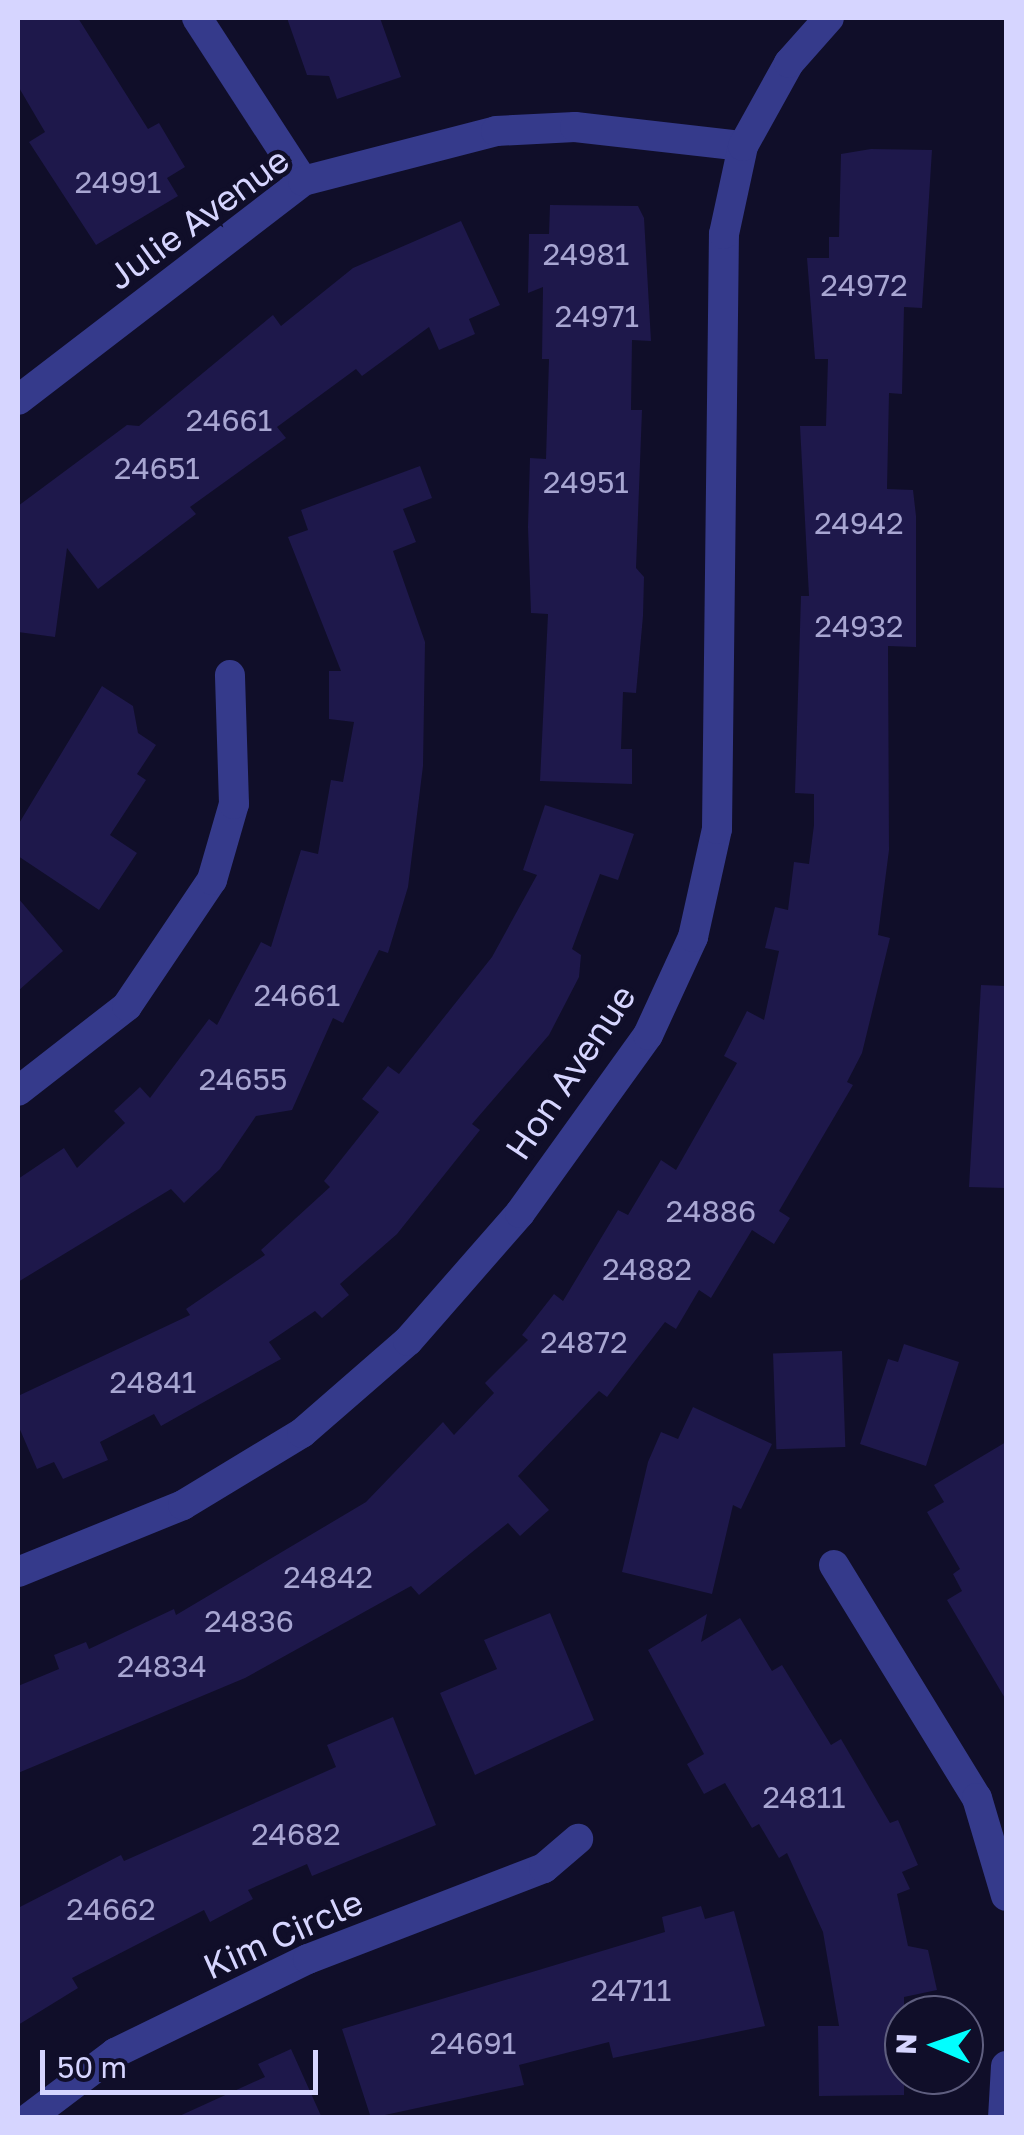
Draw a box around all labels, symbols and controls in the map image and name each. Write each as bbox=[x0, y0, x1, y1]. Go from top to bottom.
street label: Julie Avenue bbox=[99, 138, 297, 298]
house number: 24991 bbox=[75, 164, 161, 200]
house number: 24981 bbox=[543, 236, 629, 272]
house number: 24972 bbox=[820, 267, 908, 303]
house number: 24971 bbox=[555, 298, 639, 334]
house number: 24661 bbox=[186, 402, 272, 438]
house number: 24651 bbox=[114, 450, 200, 486]
house number: 24951 bbox=[543, 464, 629, 500]
house number: 24942 bbox=[814, 505, 904, 541]
house number: 24932 bbox=[815, 608, 903, 644]
house number: 24661 bbox=[254, 977, 340, 1013]
street label: Hon Avenue bbox=[496, 977, 644, 1167]
house number: 24655 bbox=[199, 1061, 287, 1097]
house number: 24886 bbox=[666, 1193, 756, 1229]
house number: 24882 bbox=[602, 1251, 692, 1287]
house number: 24872 bbox=[540, 1324, 628, 1360]
house number: 24841 bbox=[110, 1364, 196, 1400]
house number: 24842 bbox=[283, 1559, 373, 1595]
house number: 24836 bbox=[204, 1603, 294, 1639]
house number: 24834 bbox=[117, 1648, 207, 1684]
house number: 24811 bbox=[762, 1779, 846, 1815]
house number: 24682 bbox=[251, 1816, 341, 1852]
street label: Kim Circle bbox=[197, 1880, 369, 1988]
house number: 24662 bbox=[66, 1891, 156, 1927]
house number: 24711 bbox=[591, 1972, 671, 2008]
north arrow bbox=[884, 1995, 984, 2095]
house number: 24691 bbox=[430, 2025, 516, 2061]
scale bar bbox=[45, 2030, 322, 2092]
text: N bbox=[889, 2033, 922, 2055]
text: 50 m bbox=[57, 2049, 127, 2085]

